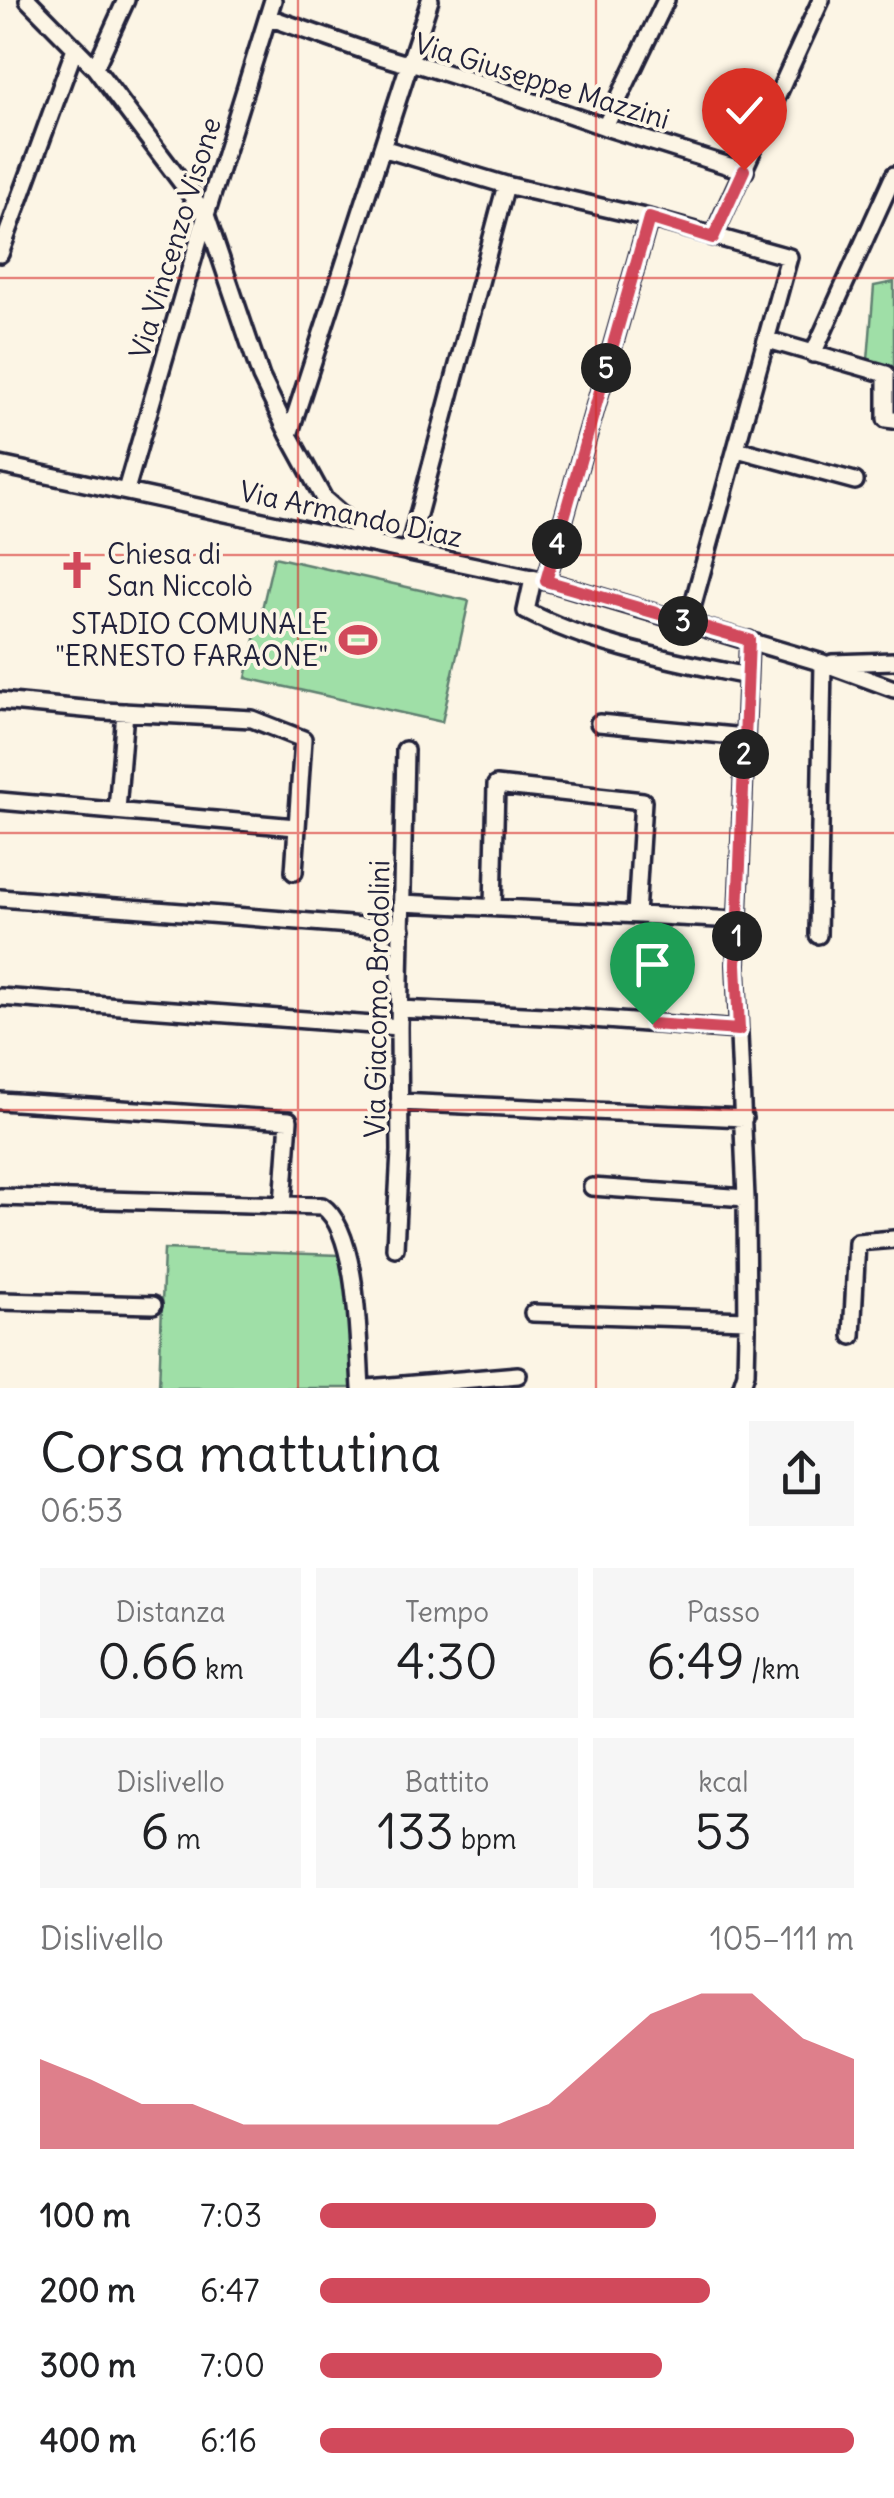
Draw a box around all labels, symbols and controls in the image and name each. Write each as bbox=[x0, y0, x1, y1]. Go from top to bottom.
street label: Via Giuseppe Mazzini bbox=[410, 25, 674, 137]
pin bbox=[702, 68, 787, 171]
icon: check bbox=[717, 83, 772, 138]
street label: Via Vincenzo Visone bbox=[121, 113, 229, 363]
pin: 5 bbox=[581, 343, 631, 393]
text: 5 bbox=[598, 350, 614, 386]
street label: Via Armando Diaz bbox=[236, 473, 466, 555]
pin: 4 bbox=[532, 519, 582, 569]
text: 4 bbox=[549, 526, 565, 562]
place label: Chiesa di San Niccolò bbox=[107, 536, 253, 604]
church icon: Chiesa di San Niccolò bbox=[56, 549, 98, 591]
pin: 3 bbox=[658, 596, 708, 646]
text: 3 bbox=[675, 603, 691, 639]
place label: STADIO COMUNALE "ERNESTO FARAONE" bbox=[55, 606, 328, 674]
sports icon: STADIO COMUNALE "ERNESTO FARAONE" bbox=[337, 619, 379, 661]
pin: 2 bbox=[719, 729, 769, 779]
text: 2 bbox=[736, 736, 752, 772]
street label: Via Giacomo Brodolini bbox=[357, 860, 397, 1138]
pin: 1 bbox=[712, 911, 762, 961]
text: 1 bbox=[731, 918, 743, 954]
pin bbox=[610, 922, 695, 1025]
icon: arrive bbox=[625, 937, 680, 992]
text: Corsa mattutina bbox=[40, 1418, 441, 1487]
button: share bbox=[749, 1421, 854, 1526]
text: 06:53 bbox=[40, 1490, 123, 1531]
text: Distanza bbox=[116, 1594, 226, 1630]
text: Tempo bbox=[405, 1594, 489, 1630]
text: Passo bbox=[687, 1594, 760, 1630]
text: 0.66 bbox=[97, 1630, 198, 1693]
text: 4:30 bbox=[396, 1630, 498, 1693]
text: 6:49 bbox=[647, 1630, 744, 1693]
text: km bbox=[198, 1651, 244, 1687]
text: /km bbox=[744, 1651, 800, 1687]
text: Dislivello bbox=[116, 1764, 225, 1800]
text: Battito bbox=[405, 1764, 489, 1800]
text: kcal bbox=[698, 1764, 749, 1800]
text: 6 bbox=[141, 1800, 169, 1863]
text: 133 bbox=[377, 1800, 454, 1863]
text: 53 bbox=[695, 1800, 752, 1863]
text: m bbox=[169, 1821, 201, 1857]
text: bpm bbox=[454, 1821, 517, 1857]
text: Dislivello bbox=[40, 1918, 164, 1959]
text: 105–111 m bbox=[710, 1918, 854, 1959]
text: 100 m bbox=[40, 2195, 131, 2236]
text: 7:03 bbox=[200, 2195, 262, 2236]
text: 200 m bbox=[40, 2270, 135, 2311]
text: 6:47 bbox=[200, 2270, 260, 2311]
text: 300 m bbox=[40, 2345, 136, 2386]
text: 7:00 bbox=[200, 2345, 265, 2386]
text: 400 m bbox=[40, 2420, 136, 2461]
text: 6:16 bbox=[200, 2420, 257, 2461]

